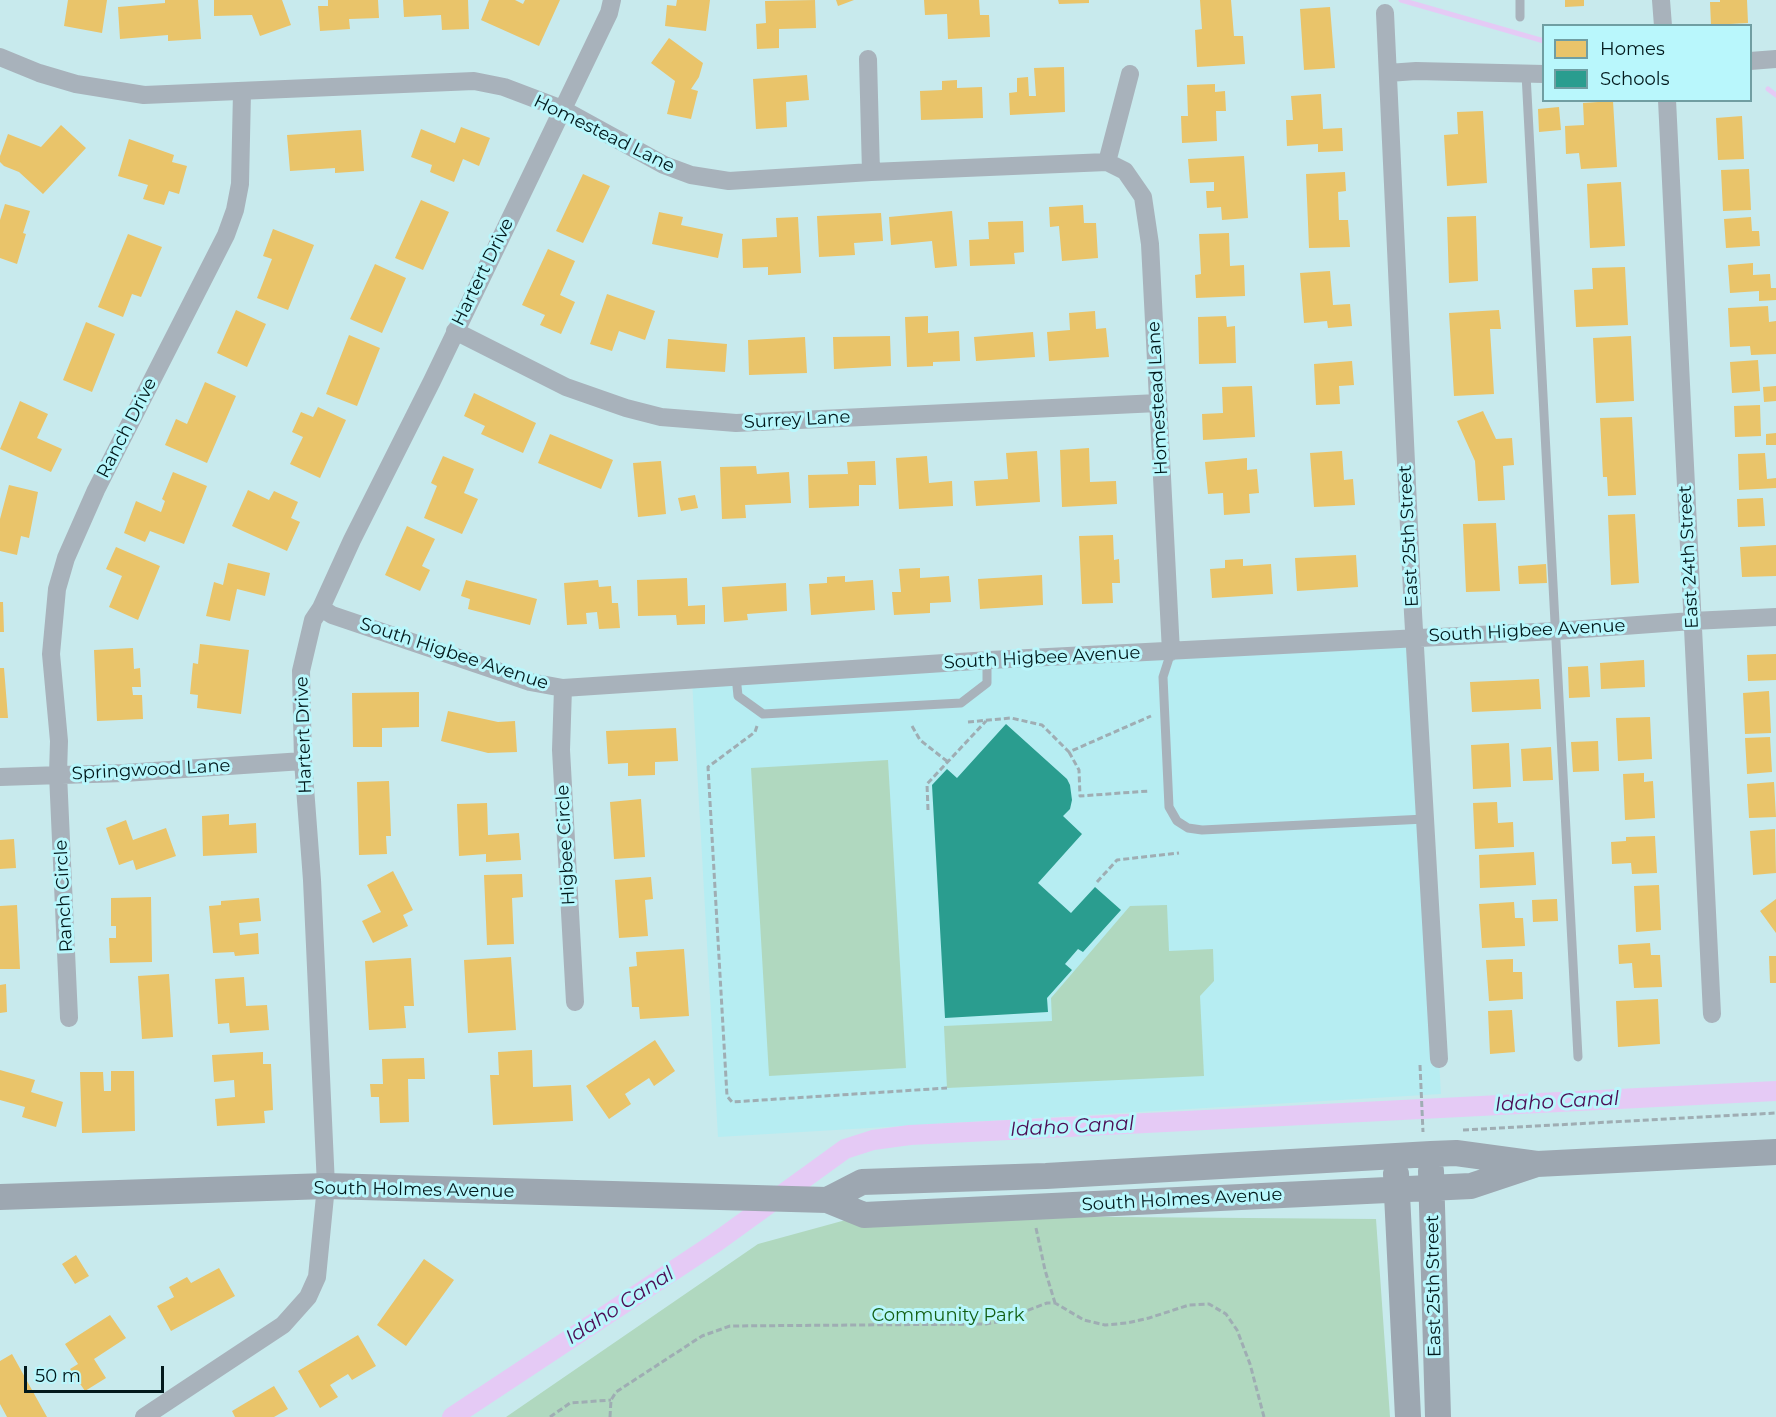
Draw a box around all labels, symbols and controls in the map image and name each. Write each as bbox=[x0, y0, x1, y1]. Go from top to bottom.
legend bbox=[1542, 24, 1752, 102]
text: Homes bbox=[1600, 38, 1665, 60]
text: Schools bbox=[1600, 68, 1669, 90]
street label: Homestead Lane bbox=[530, 91, 678, 177]
street label: Hartert Drive bbox=[448, 215, 518, 329]
street label: Homestead Lane bbox=[1143, 321, 1173, 475]
street label: Ranch Drive bbox=[92, 374, 162, 482]
street label: Surrey Lane bbox=[743, 406, 851, 434]
street label: East 25th Street bbox=[1394, 464, 1424, 608]
street label: East 24th Street bbox=[1674, 485, 1704, 629]
street label: South Higbee Avenue bbox=[357, 613, 551, 695]
street label: South Higbee Avenue bbox=[1428, 615, 1626, 647]
street label: South Higbee Avenue bbox=[943, 642, 1141, 674]
street label: Hartert Drive bbox=[291, 676, 317, 794]
street label: Springwood Lane bbox=[71, 755, 231, 785]
street label: Higbee Circle bbox=[552, 784, 580, 906]
street label: Ranch Circle bbox=[50, 839, 78, 953]
water label: Idaho Canal bbox=[1494, 1087, 1620, 1117]
water label: Idaho Canal bbox=[1009, 1112, 1135, 1142]
street label: South Holmes Avenue bbox=[313, 1177, 515, 1203]
street label: South Holmes Avenue bbox=[1081, 1184, 1283, 1216]
street label: East 25th Street bbox=[1422, 1215, 1446, 1357]
water label: Idaho Canal bbox=[561, 1262, 679, 1350]
park label: Community Park bbox=[871, 1305, 1025, 1327]
scale bar bbox=[27, 1354, 166, 1392]
text: 50 m bbox=[35, 1365, 81, 1387]

